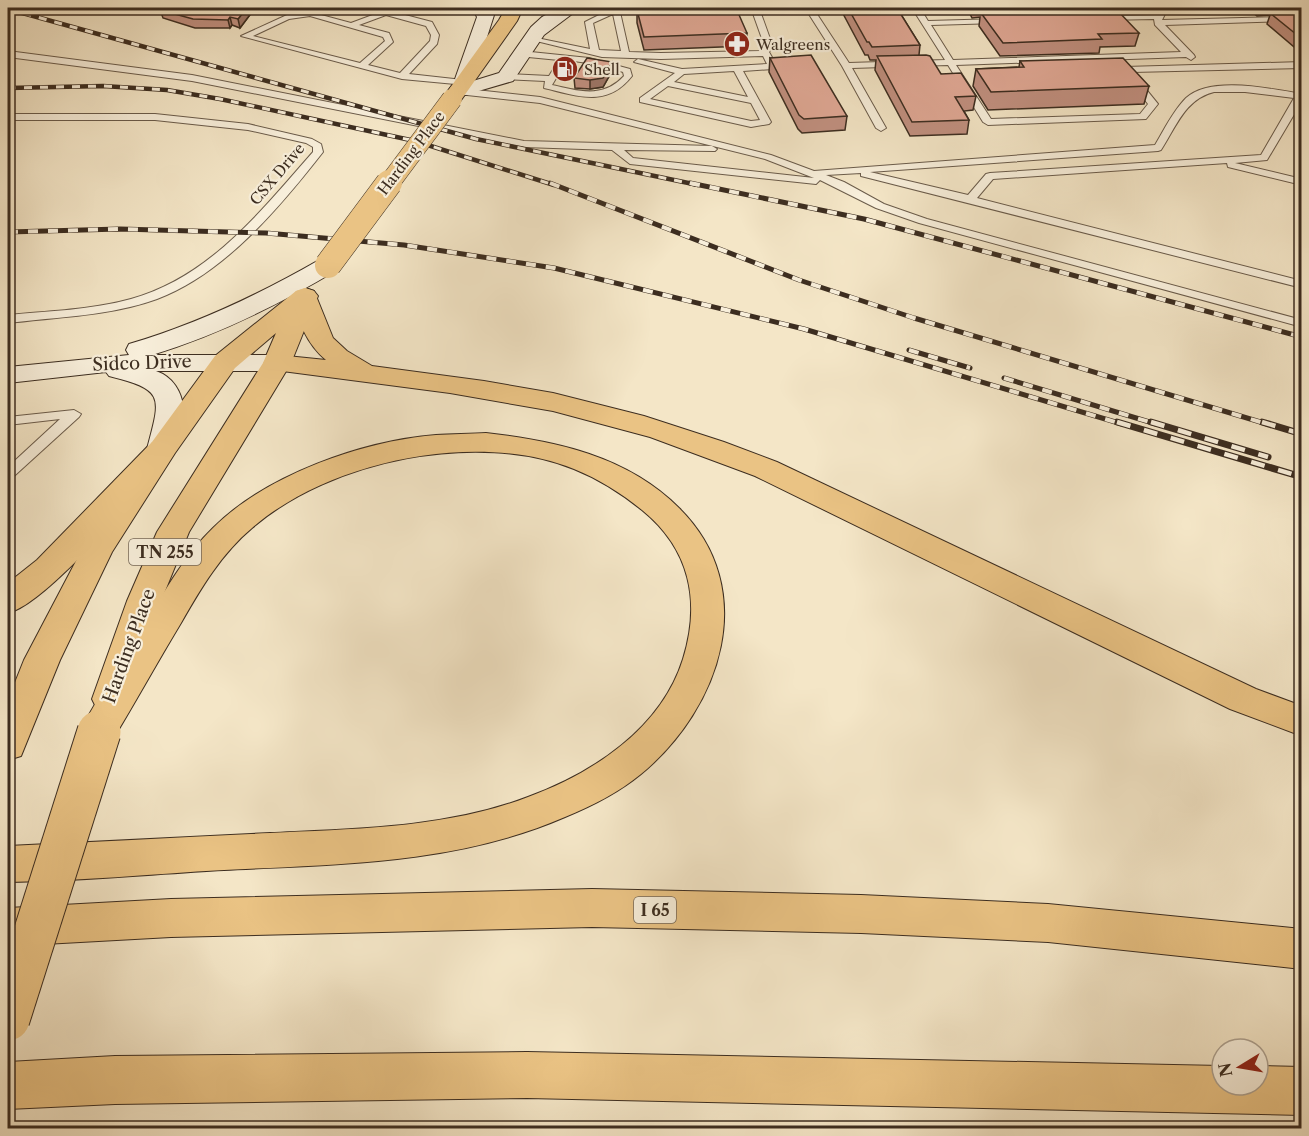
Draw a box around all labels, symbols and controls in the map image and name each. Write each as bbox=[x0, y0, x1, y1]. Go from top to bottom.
pharmacy icon: Walgreens bbox=[722, 29, 752, 59]
place label: Walgreens bbox=[755, 35, 830, 54]
fuel station icon: Shell bbox=[550, 54, 580, 84]
place label: Shell bbox=[584, 60, 620, 79]
street label: Harding Place bbox=[373, 107, 449, 199]
street label: CSX Drive bbox=[246, 139, 308, 209]
street label: Sidco Drive bbox=[92, 350, 192, 376]
road number: TN 255 bbox=[129, 539, 201, 565]
street label: Harding Place bbox=[98, 586, 160, 706]
road number: I 65 bbox=[634, 897, 676, 923]
north arrow bbox=[1210, 1037, 1270, 1097]
text: N bbox=[1214, 1061, 1236, 1079]

